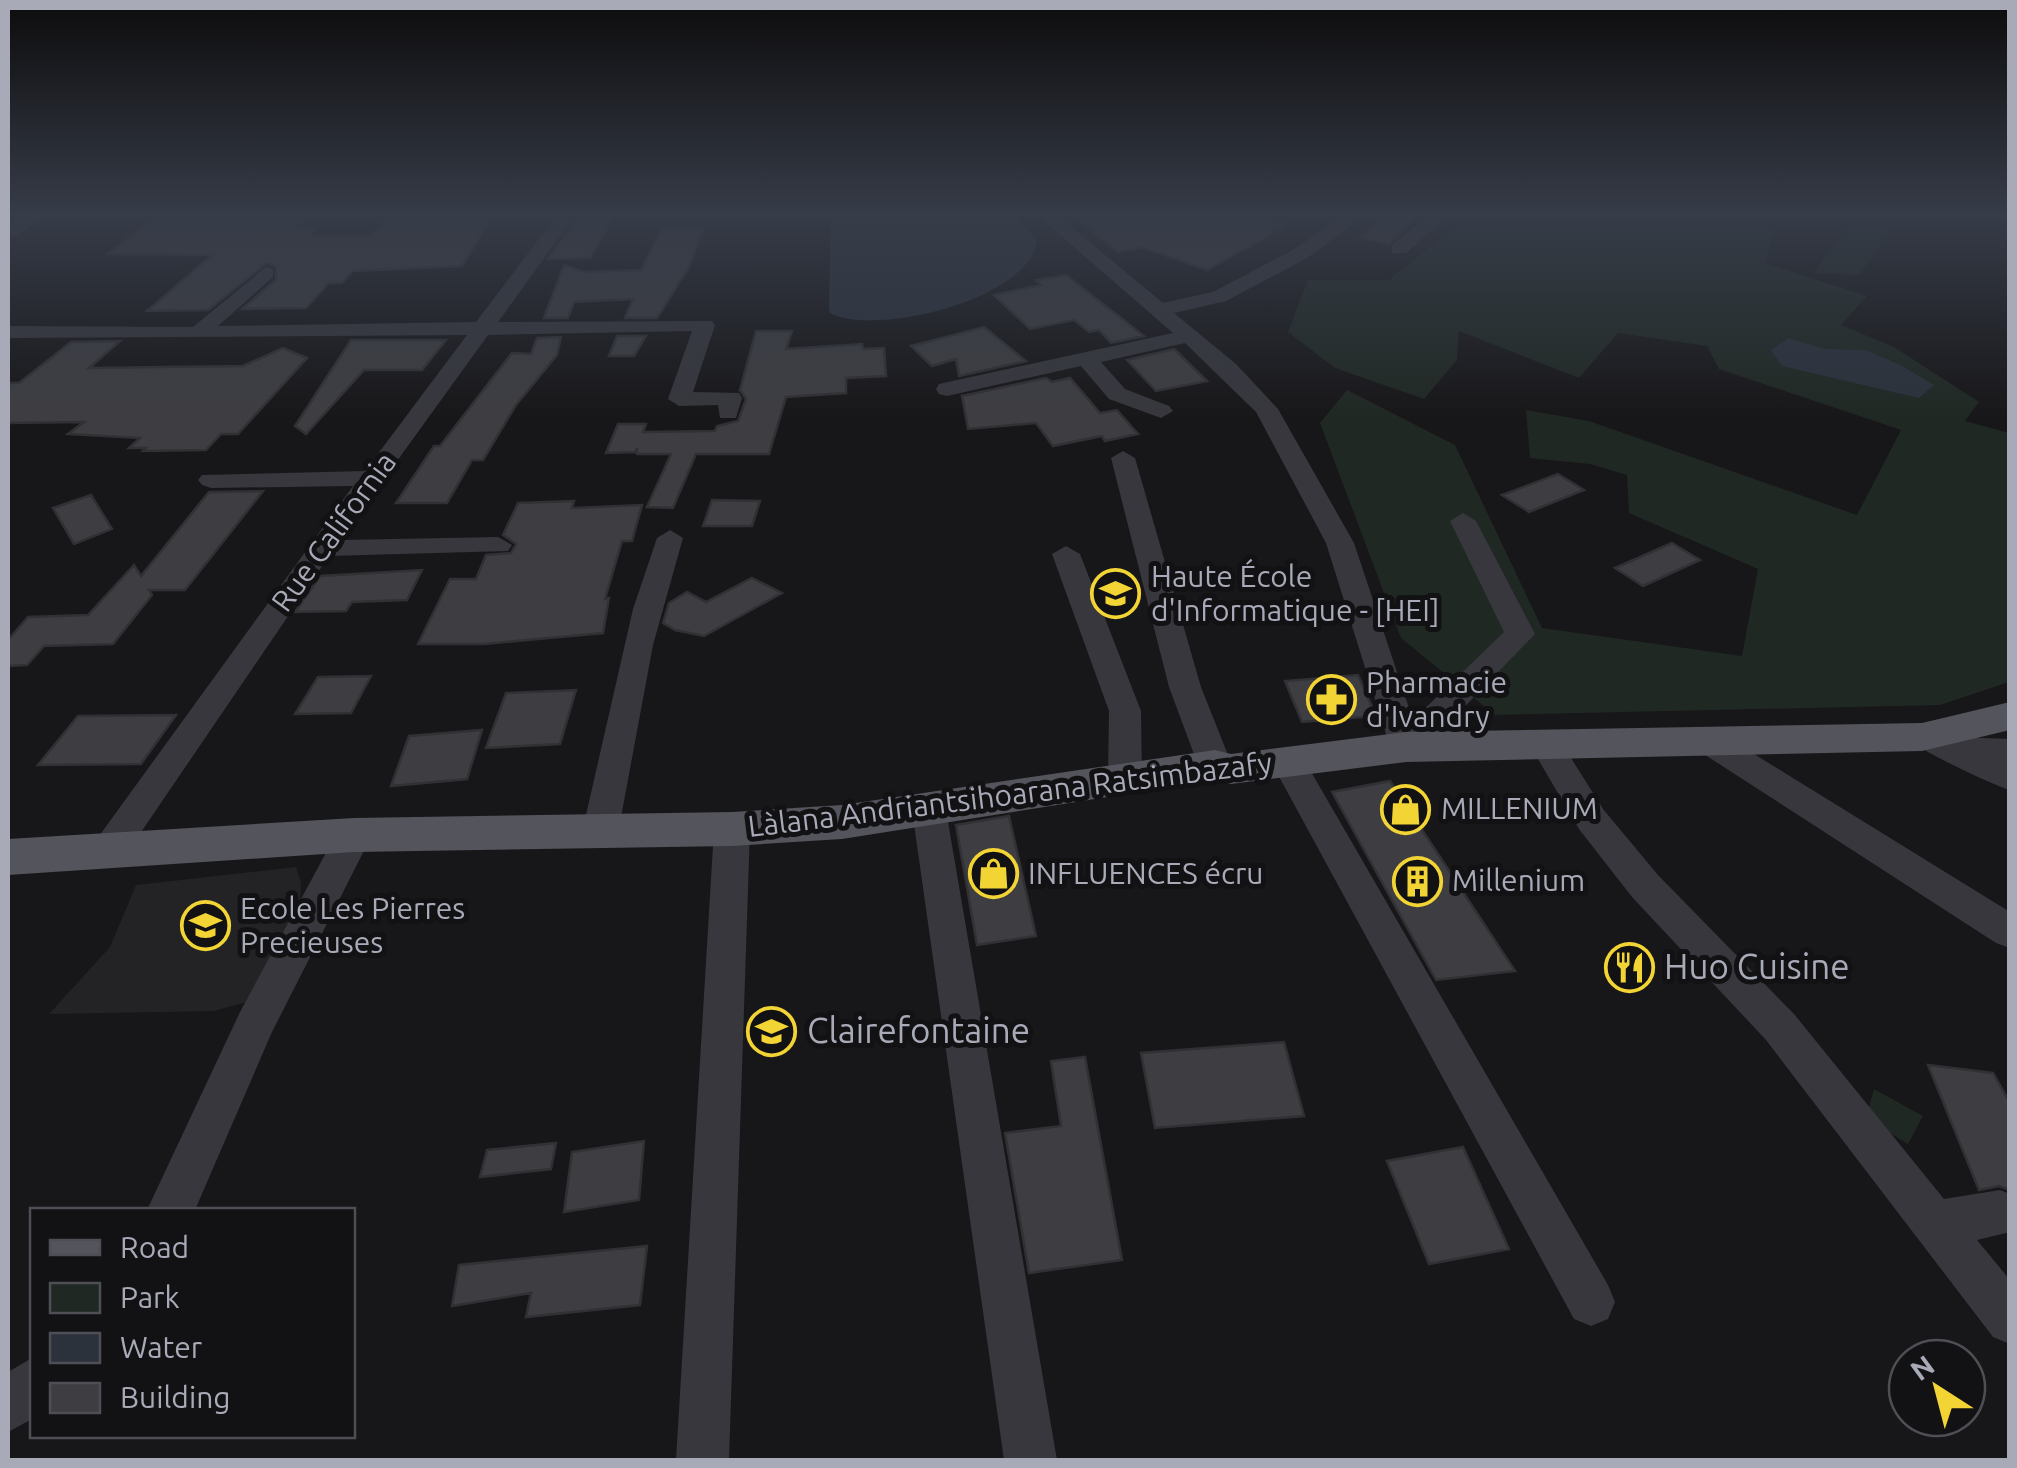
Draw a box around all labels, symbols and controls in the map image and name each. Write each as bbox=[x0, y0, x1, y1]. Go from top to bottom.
street label: Rue California bbox=[264, 445, 402, 618]
place label: Haute École d'Informatique - [HEI] bbox=[1151, 558, 1439, 627]
school or university icon: Haute École d'Informatique - [HEI] bbox=[1090, 568, 1142, 620]
place label: Pharmacie d'Ivandry bbox=[1366, 665, 1507, 733]
pharmacy icon: Pharmacie d'Ivandry bbox=[1305, 674, 1357, 726]
street label: Làlana Andriantsihoarana Ratsimbazafy bbox=[746, 745, 1274, 843]
shop icon: MILLENIUM bbox=[1380, 783, 1432, 835]
place label: MILLENIUM bbox=[1441, 791, 1598, 825]
shop icon: INFLUENCES écru bbox=[967, 848, 1019, 900]
building icon: Millenium bbox=[1391, 855, 1443, 907]
place label: INFLUENCES écru bbox=[1028, 856, 1264, 890]
place label: Millenium bbox=[1452, 863, 1585, 897]
place label: Ecole Les Pierres Precieuses bbox=[240, 891, 465, 959]
school or university icon: Ecole Les Pierres Precieuses bbox=[179, 900, 231, 952]
restaurant icon: Huo Cuisine bbox=[1603, 941, 1655, 993]
place label: Huo Cuisine bbox=[1664, 946, 1850, 986]
school or university icon: Clairefontaine bbox=[746, 1005, 798, 1057]
place label: Clairefontaine bbox=[807, 1010, 1030, 1050]
legend bbox=[30, 1208, 355, 1438]
text: Road bbox=[120, 1230, 189, 1264]
text: Park bbox=[120, 1280, 180, 1314]
text: Water bbox=[120, 1330, 203, 1364]
north arrow bbox=[1887, 1338, 1987, 1438]
text: N bbox=[1904, 1349, 1940, 1386]
text: Building bbox=[120, 1380, 231, 1414]

